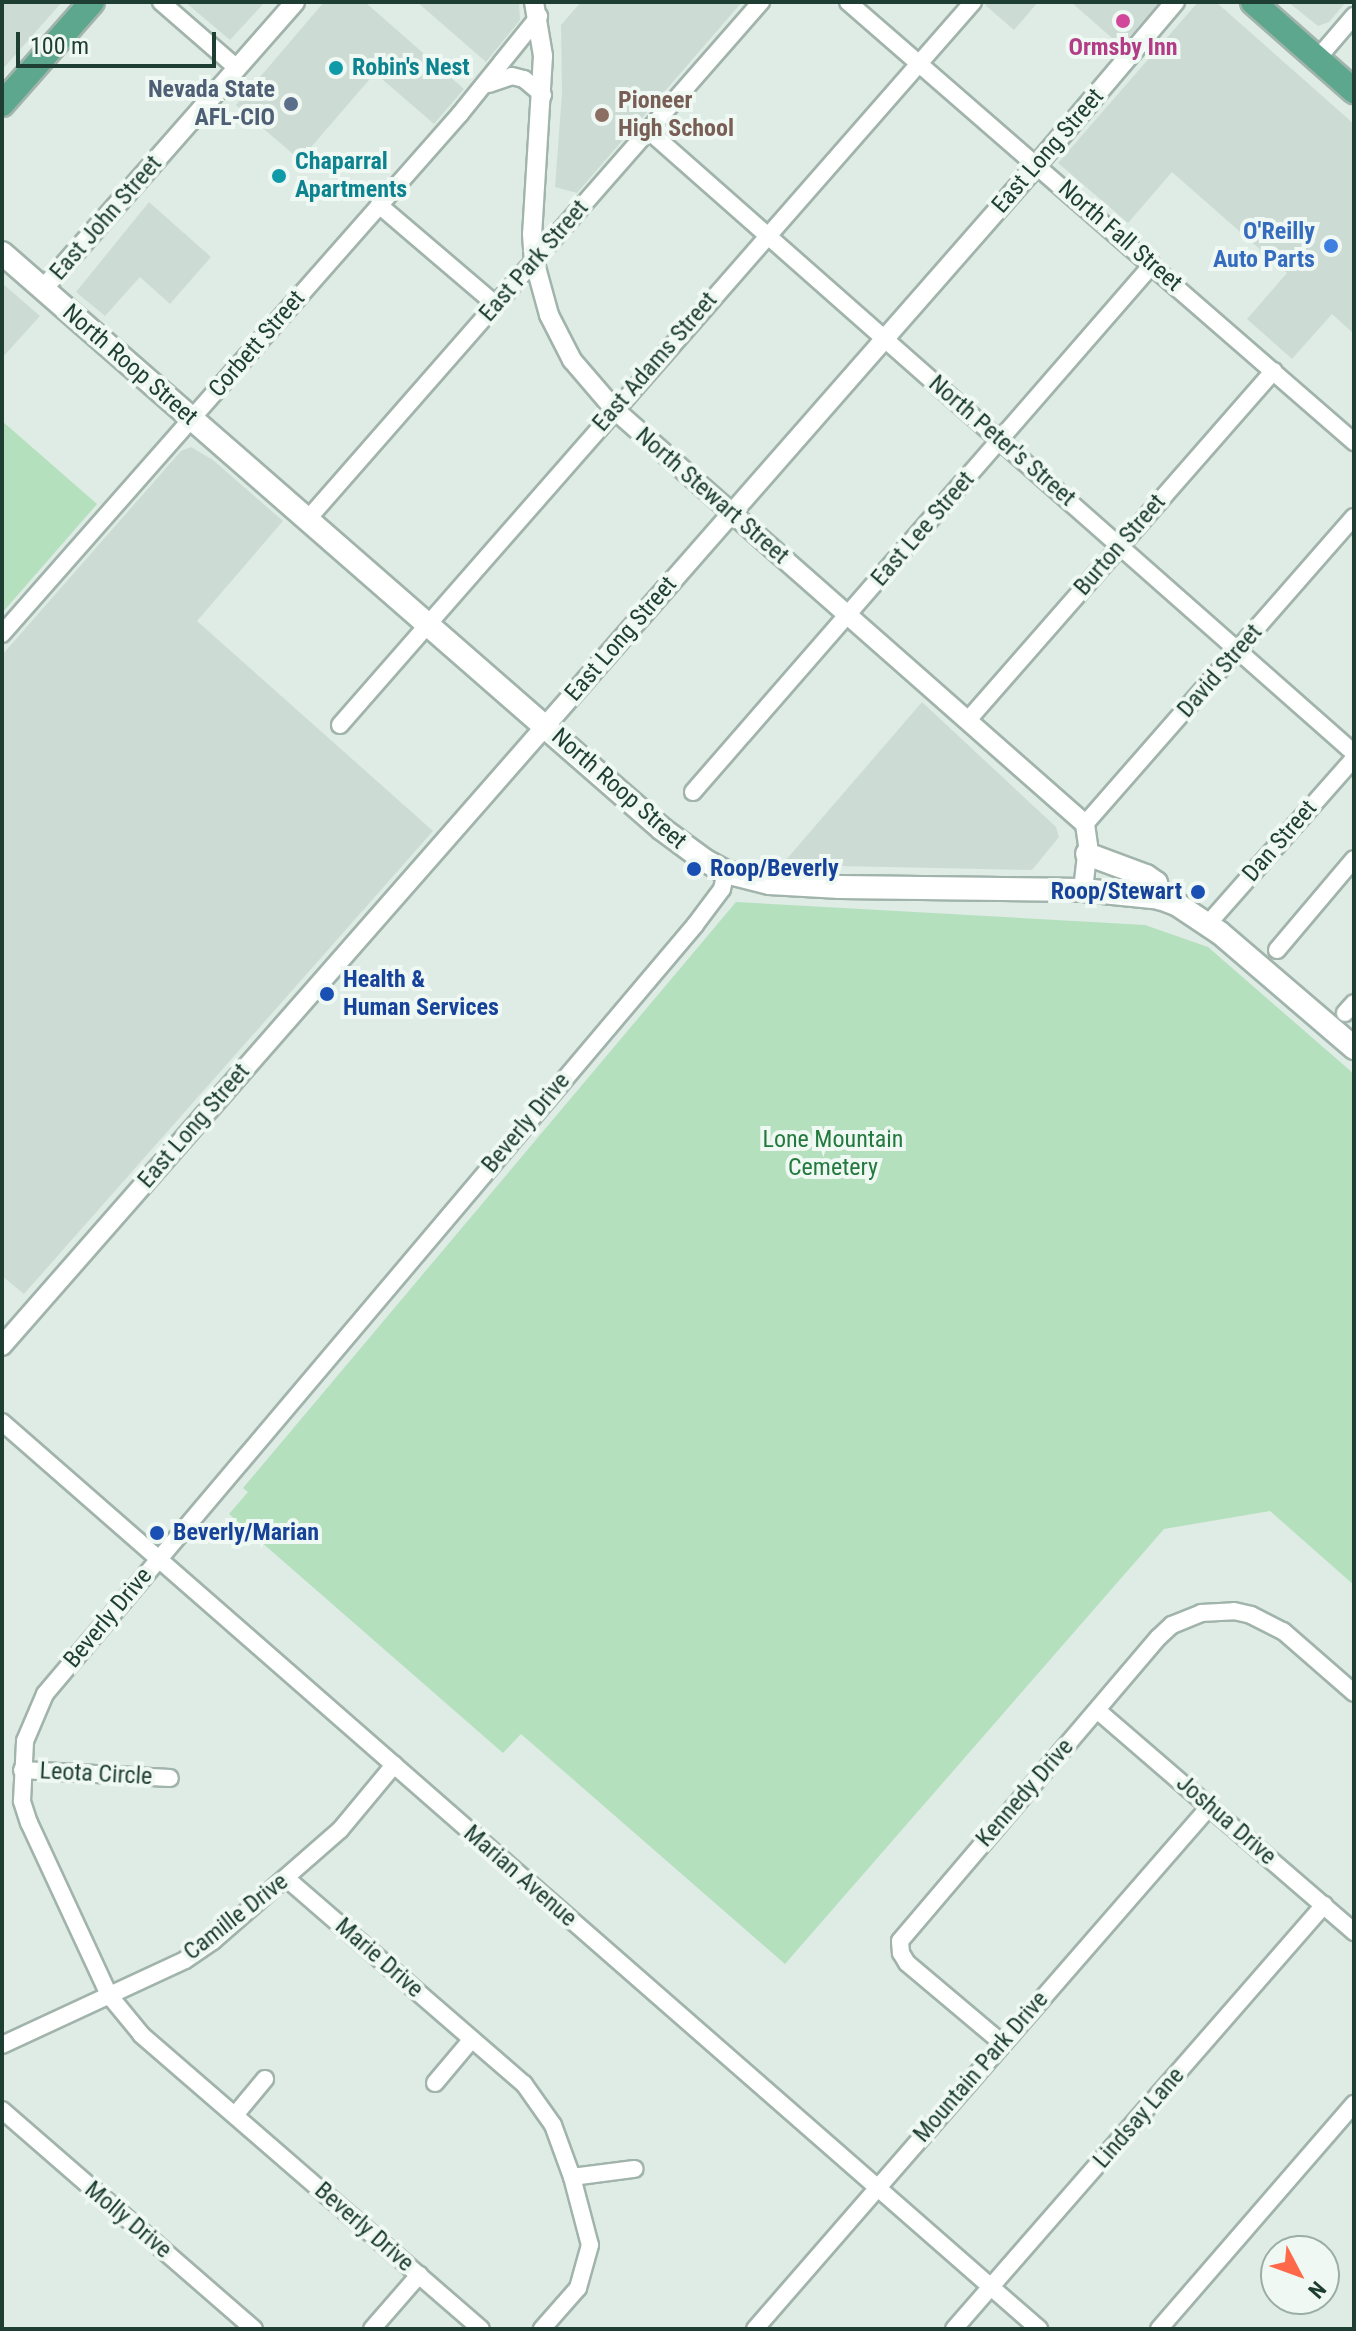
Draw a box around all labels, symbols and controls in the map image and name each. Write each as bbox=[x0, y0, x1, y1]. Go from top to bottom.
marker: Ormsby Inn bbox=[1114, 12, 1132, 30]
scale bar bbox=[20, 16, 220, 66]
text: 100 m bbox=[30, 32, 89, 60]
place label: Ormsby Inn bbox=[1068, 34, 1178, 62]
place label: Robin's Nest bbox=[352, 54, 470, 82]
marker: Robin's Nest bbox=[327, 59, 345, 77]
place label: Nevada State AFL-CIO bbox=[148, 76, 275, 132]
street label: East Long Street bbox=[986, 83, 1110, 219]
place label: Pioneer High School bbox=[618, 87, 734, 143]
marker: Nevada State AFL-CIO bbox=[282, 95, 300, 113]
marker: Pioneer High School bbox=[593, 106, 611, 124]
place label: Chaparral Apartments bbox=[295, 148, 407, 204]
street label: East John Street bbox=[44, 150, 168, 286]
marker: Chaparral Apartments bbox=[270, 167, 288, 185]
street label: North Fall Street bbox=[1052, 174, 1188, 298]
street label: East Park Street bbox=[473, 194, 595, 328]
place label: O'Reilly Auto Parts bbox=[1213, 218, 1315, 274]
marker: O'Reilly Auto Parts bbox=[1322, 237, 1340, 255]
street label: Corbett Street bbox=[203, 285, 311, 403]
street label: East Adams Street bbox=[587, 287, 723, 437]
street label: North Roop Street bbox=[57, 299, 203, 431]
street label: North Peter's Street bbox=[923, 369, 1081, 513]
street label: North Stewart Street bbox=[629, 422, 795, 570]
street label: East Lee Street bbox=[865, 466, 981, 592]
street label: Burton Street bbox=[1068, 488, 1172, 602]
street label: East Long Street bbox=[559, 571, 683, 707]
street label: David Street bbox=[1172, 618, 1268, 724]
street label: North Roop Street bbox=[546, 723, 692, 855]
street label: Dan Street bbox=[1237, 794, 1323, 888]
place label: Roop/Beverly bbox=[710, 855, 839, 883]
marker: Roop/Beverly bbox=[685, 860, 703, 878]
place label: Roop/Stewart bbox=[1051, 878, 1182, 906]
marker: Roop/Stewart bbox=[1189, 883, 1207, 901]
place label: Health & Human Services bbox=[343, 966, 499, 1022]
marker: Health & Human Services bbox=[318, 985, 336, 1003]
street label: East Long Street bbox=[132, 1058, 256, 1194]
street label: Beverly Drive bbox=[476, 1067, 576, 1179]
park label: Lone Mountain Cemetery bbox=[763, 1126, 903, 1182]
place label: Beverly/Marian bbox=[173, 1519, 319, 1547]
marker: Beverly/Marian bbox=[148, 1524, 166, 1542]
street label: Beverly Drive bbox=[58, 1562, 158, 1674]
street label: Kennedy Drive bbox=[970, 1733, 1080, 1853]
street label: Leota Circle bbox=[39, 1757, 153, 1791]
street label: Joshua Drive bbox=[1170, 1769, 1282, 1871]
street label: Marian Avenue bbox=[458, 1819, 582, 1933]
street label: Camille Drive bbox=[178, 1867, 294, 1967]
street label: Marie Drive bbox=[329, 1912, 429, 2004]
street label: Mountain Park Drive bbox=[908, 1986, 1054, 2148]
street label: Lindsay Lane bbox=[1087, 2062, 1191, 2174]
street label: Molly Drive bbox=[79, 2175, 177, 2265]
street label: Beverly Drive bbox=[309, 2176, 419, 2278]
north arrow bbox=[1260, 2235, 1340, 2315]
text: N bbox=[1303, 2276, 1331, 2303]

